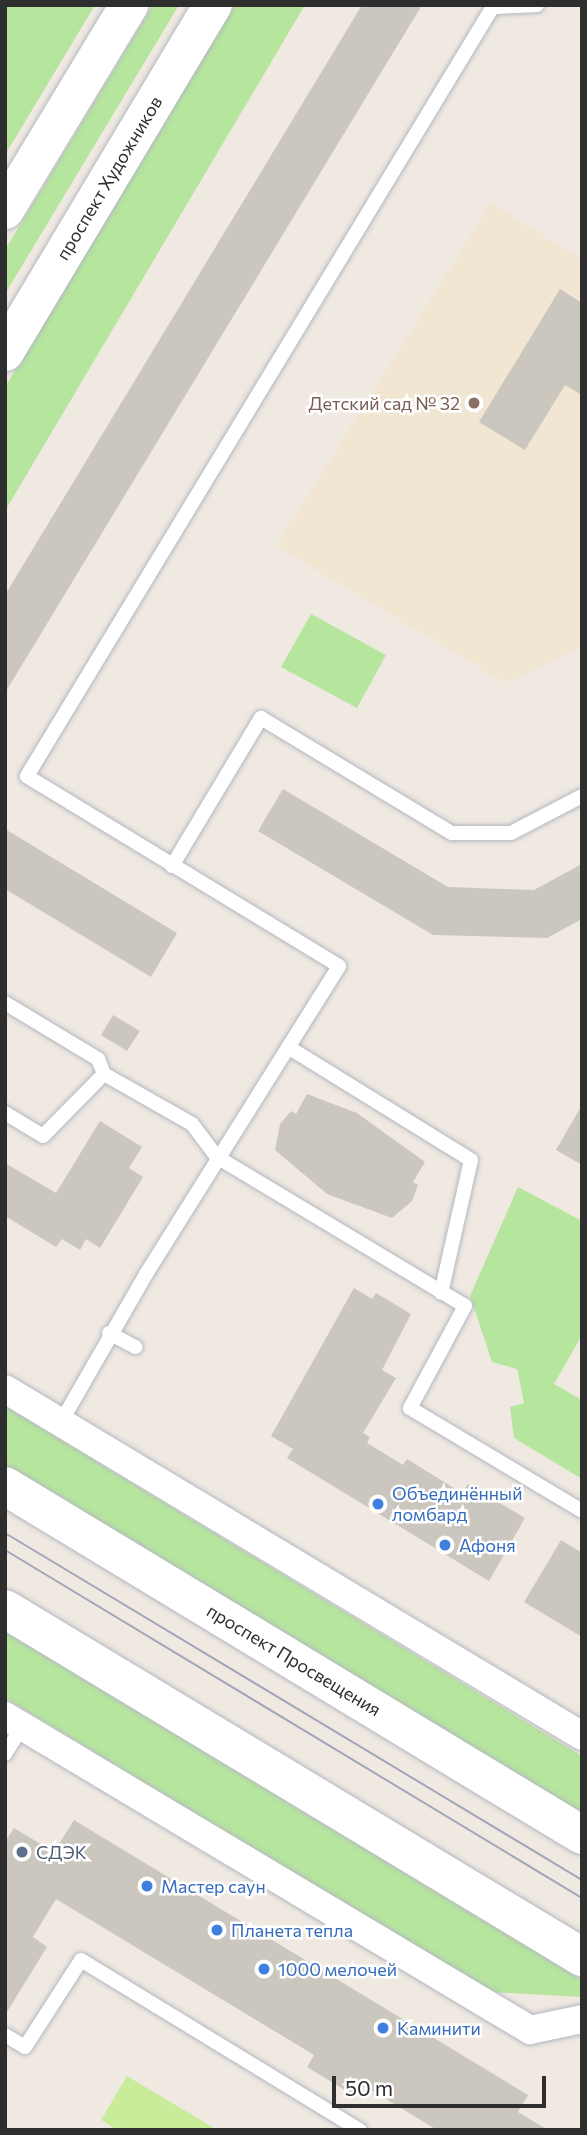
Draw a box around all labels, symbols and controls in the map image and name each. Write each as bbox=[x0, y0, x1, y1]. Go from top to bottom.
street label: проспект Художников bbox=[52, 92, 166, 264]
place label: Детский сад № 32 bbox=[308, 392, 460, 414]
marker: Детский сад № 32 bbox=[466, 395, 482, 411]
place label: Объединённый ломбард bbox=[392, 1483, 522, 1526]
marker: Объединённый ломбард bbox=[370, 1496, 386, 1512]
place label: Афоня bbox=[459, 1534, 516, 1556]
marker: Афоня bbox=[437, 1537, 453, 1553]
street label: проспект Просвещения bbox=[203, 1599, 385, 1721]
place label: СДЭК bbox=[36, 1841, 87, 1863]
marker: СДЭК bbox=[14, 1844, 30, 1860]
place label: Мастер саун bbox=[161, 1875, 266, 1897]
marker: Мастер саун bbox=[139, 1878, 155, 1894]
place label: Планета тепла bbox=[231, 1919, 353, 1941]
marker: Планета тепла bbox=[209, 1922, 225, 1938]
place label: 1000 мелочей bbox=[278, 1958, 397, 1980]
marker: 1000 мелочей bbox=[256, 1961, 272, 1977]
place label: Каминити bbox=[397, 2017, 481, 2039]
marker: Каминити bbox=[375, 2020, 391, 2036]
scale bar bbox=[335, 2062, 548, 2106]
text: 50 m bbox=[345, 2075, 393, 2100]

